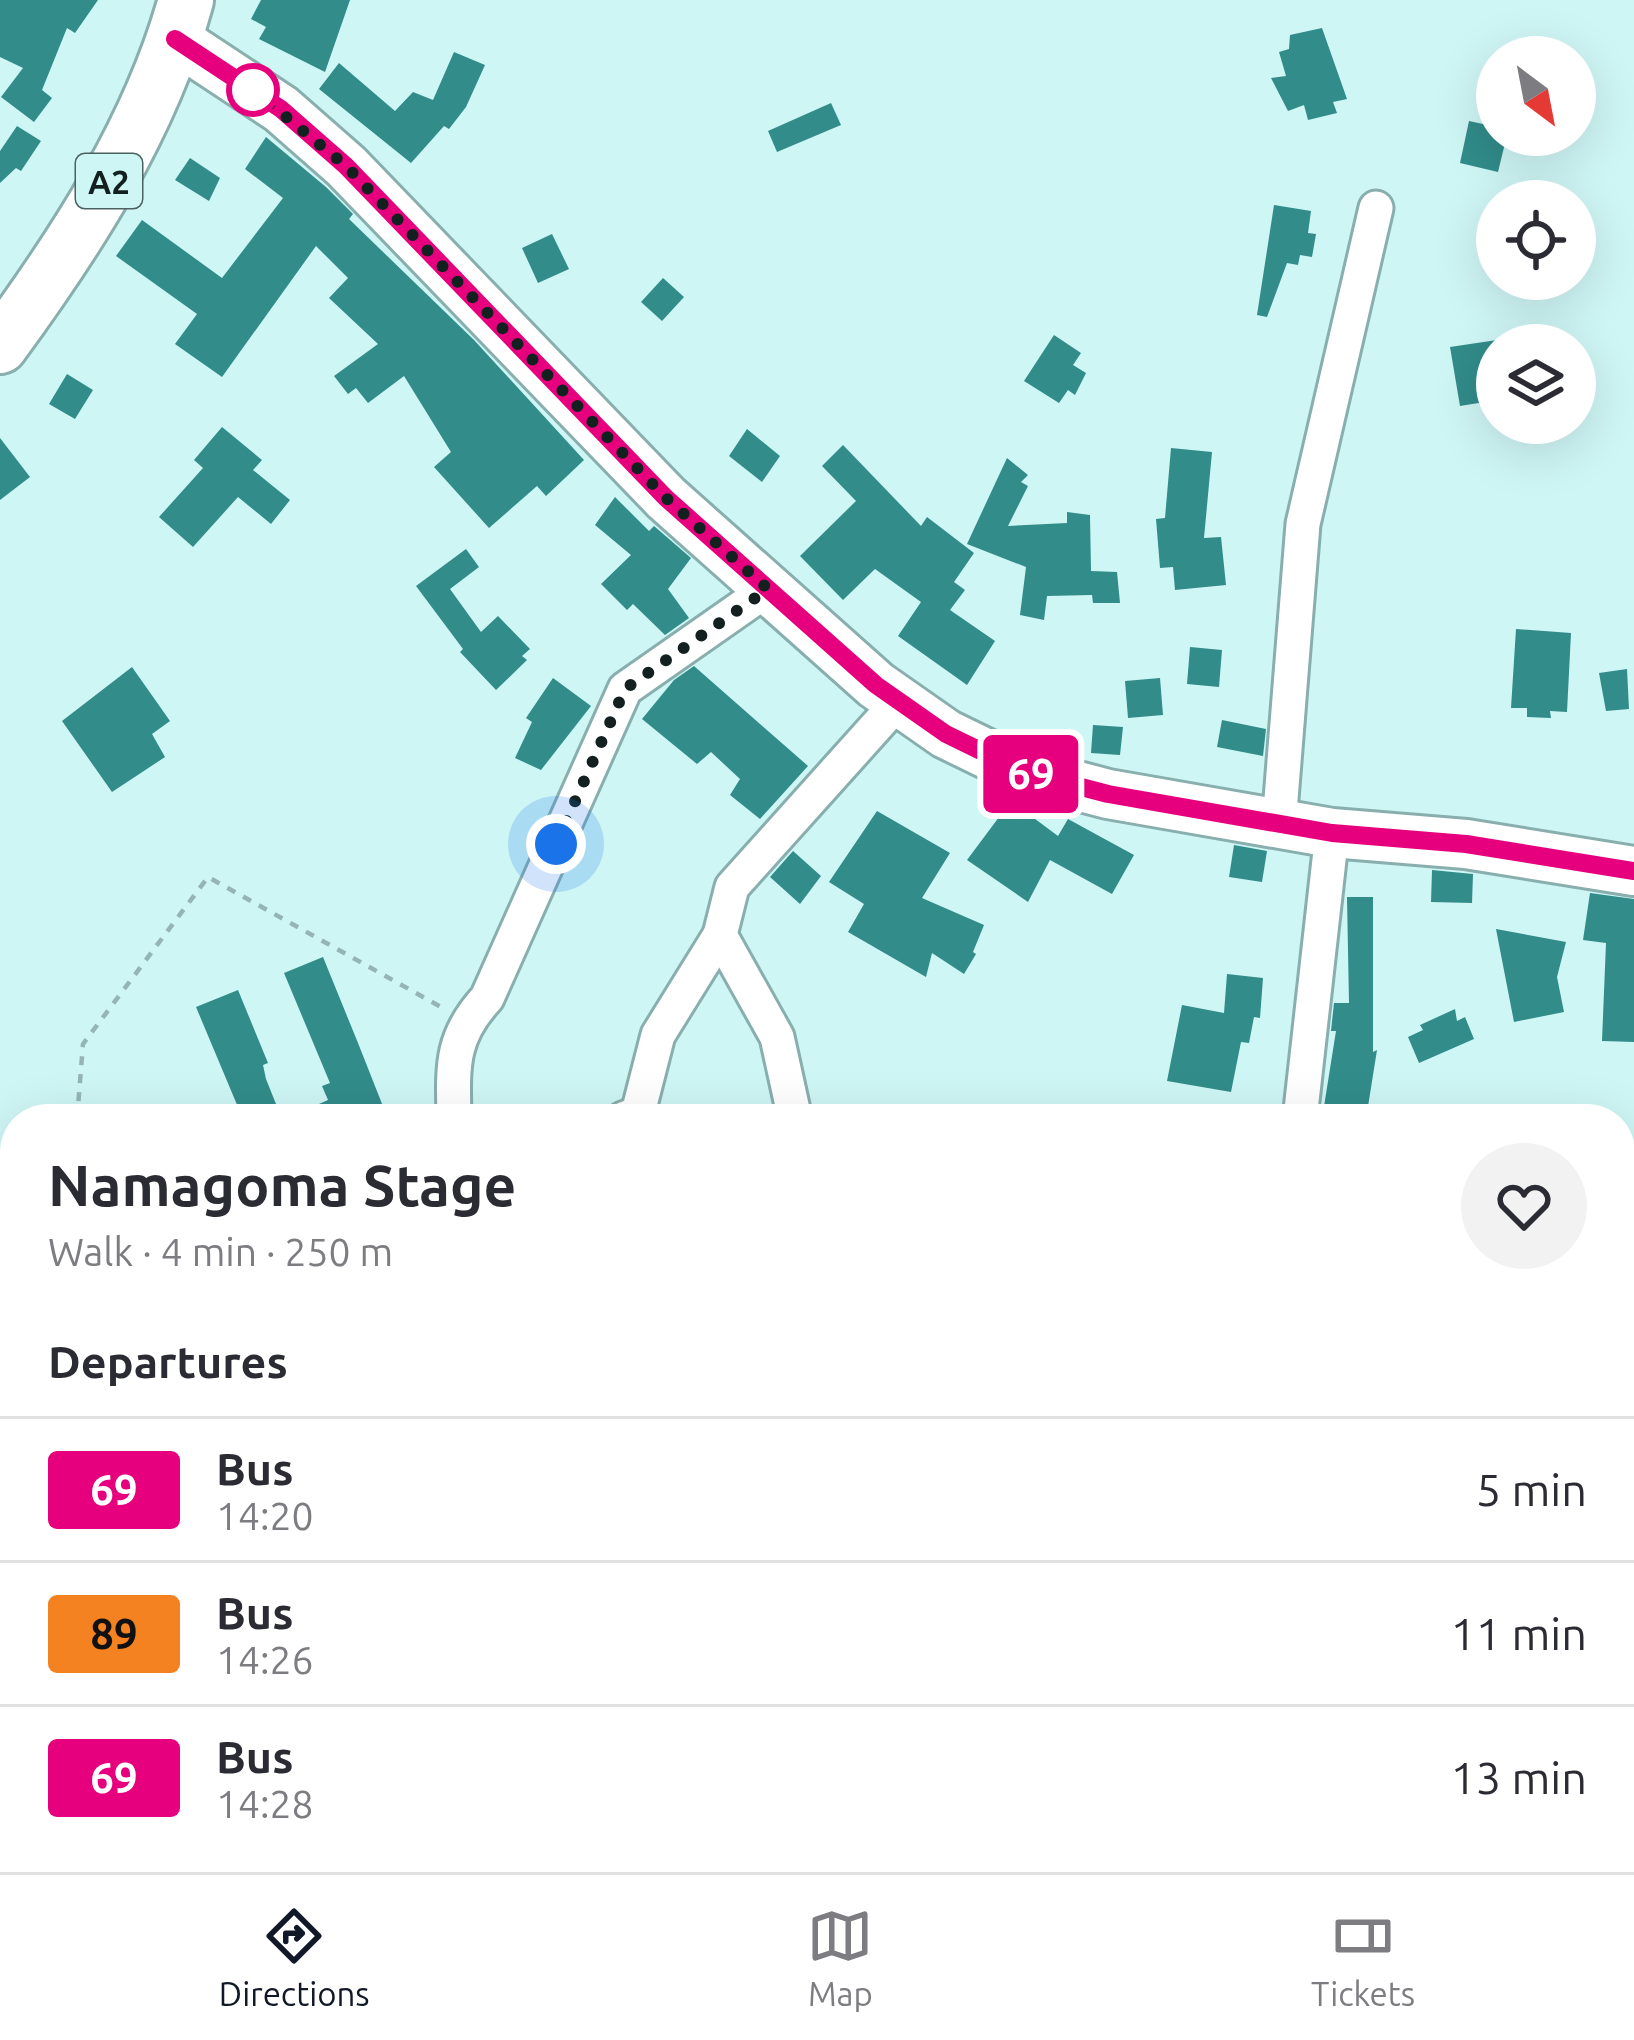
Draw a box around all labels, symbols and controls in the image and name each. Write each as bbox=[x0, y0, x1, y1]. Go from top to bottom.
north arrow bbox=[1476, 36, 1596, 156]
map controls bbox=[1476, 36, 1596, 444]
unlabelled marker bbox=[228, 65, 278, 115]
road number: A2 bbox=[76, 154, 142, 208]
button: locate bbox=[1476, 180, 1596, 300]
button: layers bbox=[1476, 324, 1596, 444]
line badge: 69 bbox=[977, 735, 1085, 813]
text: 69 bbox=[1007, 750, 1055, 797]
your location bbox=[526, 814, 586, 874]
button: heart bbox=[1461, 1143, 1587, 1269]
text: Namagoma Stage bbox=[48, 1153, 516, 1217]
text: Walk · 4 min · 250 m bbox=[48, 1230, 393, 1273]
text: Departures bbox=[48, 1336, 288, 1387]
text: Bus bbox=[216, 1443, 293, 1494]
text: 5 min bbox=[1476, 1464, 1587, 1515]
text: 69 bbox=[90, 1466, 138, 1513]
text: 14:20 bbox=[216, 1494, 314, 1537]
text: Bus bbox=[216, 1587, 293, 1638]
text: 11 min bbox=[1450, 1608, 1587, 1659]
text: 89 bbox=[90, 1610, 138, 1657]
text: 14:26 bbox=[216, 1638, 314, 1681]
text: Bus bbox=[216, 1731, 293, 1782]
text: 13 min bbox=[1450, 1752, 1587, 1803]
text: 69 bbox=[90, 1754, 138, 1801]
text: 14:28 bbox=[216, 1782, 314, 1825]
tab: Directions bbox=[219, 1903, 370, 2012]
tab: Map bbox=[807, 1903, 873, 2012]
tab: Tickets bbox=[1311, 1903, 1415, 2012]

